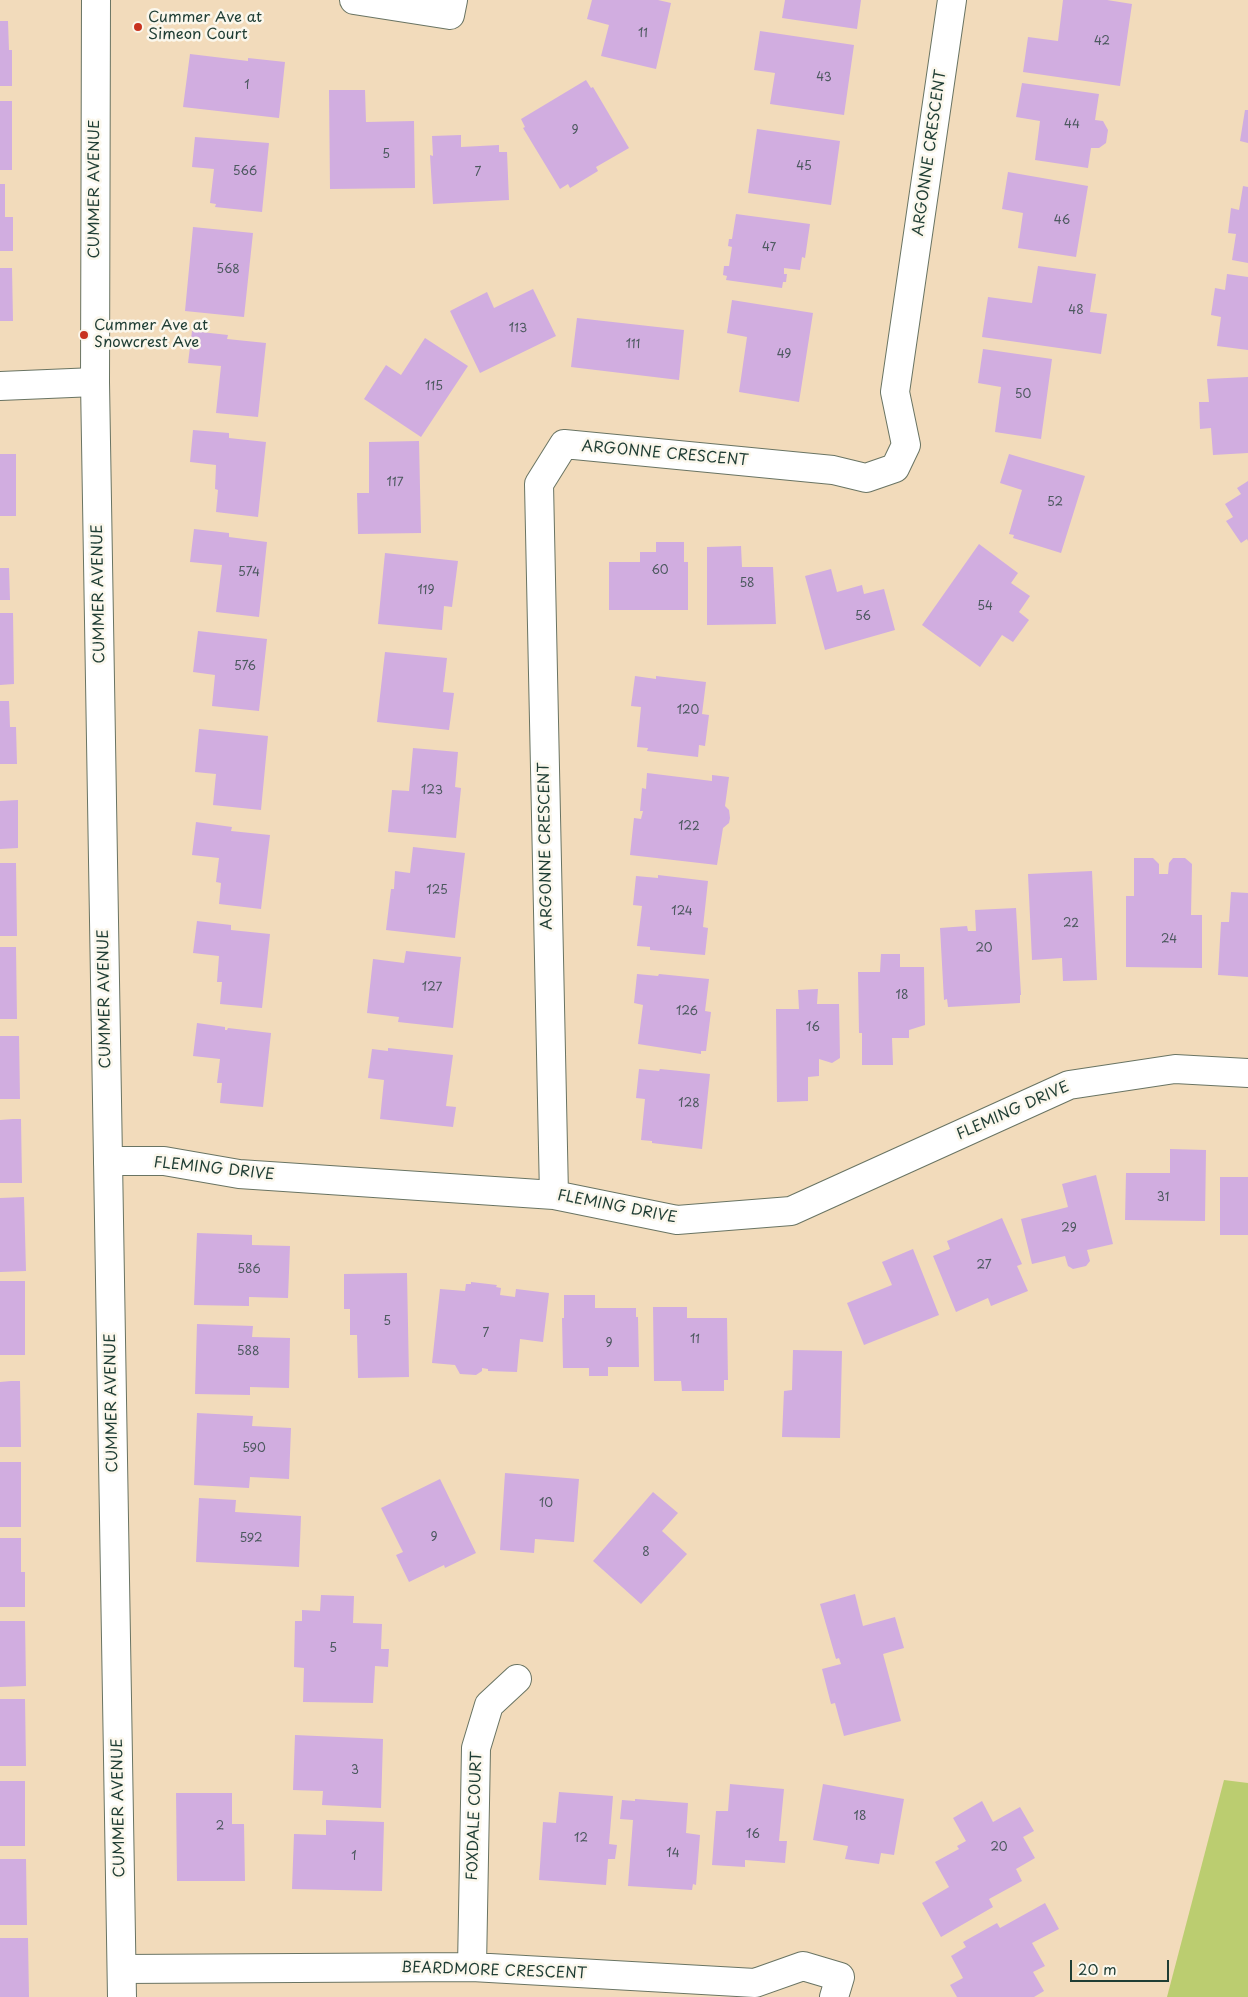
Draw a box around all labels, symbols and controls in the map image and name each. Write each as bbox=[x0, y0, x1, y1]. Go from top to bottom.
place label: Cummer Ave at Simeon Court bbox=[148, 9, 262, 44]
marker: Cummer Ave at Simeon Court bbox=[132, 21, 144, 33]
house number: 11 bbox=[638, 27, 648, 41]
house number: 42 bbox=[1094, 35, 1110, 49]
street label: ARGONNE CRESCENT bbox=[909, 69, 951, 237]
house number: 43 bbox=[816, 71, 832, 85]
house number: 1 bbox=[244, 79, 250, 93]
house number: 44 bbox=[1064, 118, 1080, 132]
street label: CUMMER AVENUE bbox=[86, 119, 104, 259]
house number: 9 bbox=[571, 124, 579, 138]
house number: 5 bbox=[382, 148, 390, 162]
house number: 45 bbox=[796, 160, 812, 174]
house number: 566 bbox=[233, 165, 257, 179]
house number: 7 bbox=[475, 166, 481, 180]
house number: 46 bbox=[1054, 214, 1070, 228]
house number: 47 bbox=[762, 241, 776, 255]
house number: 568 bbox=[216, 263, 240, 277]
house number: 48 bbox=[1068, 304, 1084, 318]
place label: Cummer Ave at Snowcrest Ave bbox=[94, 317, 208, 352]
house number: 113 bbox=[509, 322, 527, 336]
marker: Cummer Ave at Snowcrest Ave bbox=[78, 329, 90, 341]
house number: 111 bbox=[626, 338, 640, 352]
house number: 49 bbox=[777, 348, 791, 362]
house number: 115 bbox=[425, 380, 443, 394]
house number: 50 bbox=[1015, 388, 1031, 402]
street label: ARGONNE CRESCENT bbox=[581, 438, 749, 470]
house number: 117 bbox=[387, 476, 403, 490]
house number: 52 bbox=[1047, 496, 1063, 510]
street label: CUMMER AVENUE bbox=[89, 524, 109, 664]
house number: 60 bbox=[651, 564, 669, 578]
house number: 574 bbox=[238, 566, 260, 580]
house number: 58 bbox=[739, 577, 755, 591]
house number: 119 bbox=[417, 584, 435, 598]
house number: 54 bbox=[977, 600, 993, 614]
house number: 56 bbox=[855, 610, 871, 624]
house number: 576 bbox=[234, 660, 256, 674]
house number: 120 bbox=[677, 704, 699, 718]
street label: ARGONNE CRESCENT bbox=[536, 762, 556, 930]
house number: 123 bbox=[421, 784, 443, 798]
house number: 122 bbox=[678, 820, 700, 834]
house number: 125 bbox=[426, 884, 448, 898]
house number: 124 bbox=[671, 905, 693, 919]
house number: 22 bbox=[1063, 917, 1079, 931]
street label: CUMMER AVENUE bbox=[95, 929, 115, 1069]
house number: 24 bbox=[1161, 933, 1177, 947]
house number: 20 bbox=[975, 942, 993, 956]
house number: 127 bbox=[422, 981, 442, 995]
house number: 18 bbox=[896, 989, 908, 1003]
house number: 126 bbox=[676, 1005, 698, 1019]
house number: 16 bbox=[806, 1021, 820, 1035]
street label: FLEMING DRIVE bbox=[954, 1078, 1072, 1144]
house number: 128 bbox=[678, 1097, 700, 1111]
street label: FLEMING DRIVE bbox=[153, 1154, 275, 1184]
street label: FLEMING DRIVE bbox=[556, 1187, 678, 1227]
house number: 31 bbox=[1157, 1191, 1169, 1205]
house number: 29 bbox=[1061, 1222, 1077, 1236]
house number: 27 bbox=[977, 1259, 991, 1273]
house number: 586 bbox=[237, 1263, 261, 1277]
house number: 5 bbox=[383, 1315, 391, 1329]
house number: 7 bbox=[483, 1327, 489, 1341]
street label: CUMMER AVENUE bbox=[102, 1333, 122, 1473]
house number: 11 bbox=[690, 1333, 700, 1347]
house number: 9 bbox=[605, 1337, 613, 1351]
house number: 588 bbox=[237, 1345, 259, 1359]
house number: 590 bbox=[242, 1442, 266, 1456]
house number: 10 bbox=[539, 1497, 553, 1511]
house number: 9 bbox=[430, 1531, 438, 1545]
house number: 592 bbox=[239, 1532, 263, 1546]
house number: 8 bbox=[642, 1546, 650, 1560]
house number: 5 bbox=[329, 1642, 337, 1656]
street label: CUMMER AVENUE bbox=[109, 1738, 129, 1878]
street label: FOXDALE COURT bbox=[464, 1751, 486, 1881]
house number: 3 bbox=[351, 1764, 359, 1778]
house number: 18 bbox=[854, 1810, 866, 1824]
house number: 2 bbox=[216, 1820, 224, 1834]
house number: 16 bbox=[746, 1828, 760, 1842]
house number: 12 bbox=[574, 1832, 588, 1846]
house number: 20 bbox=[990, 1841, 1008, 1855]
house number: 14 bbox=[666, 1847, 680, 1861]
house number: 1 bbox=[351, 1850, 357, 1864]
scale bar bbox=[1073, 1950, 1172, 1982]
text: 20 m bbox=[1078, 1957, 1117, 1980]
street label: BEARDMORE CRESCENT bbox=[401, 1959, 587, 1983]

